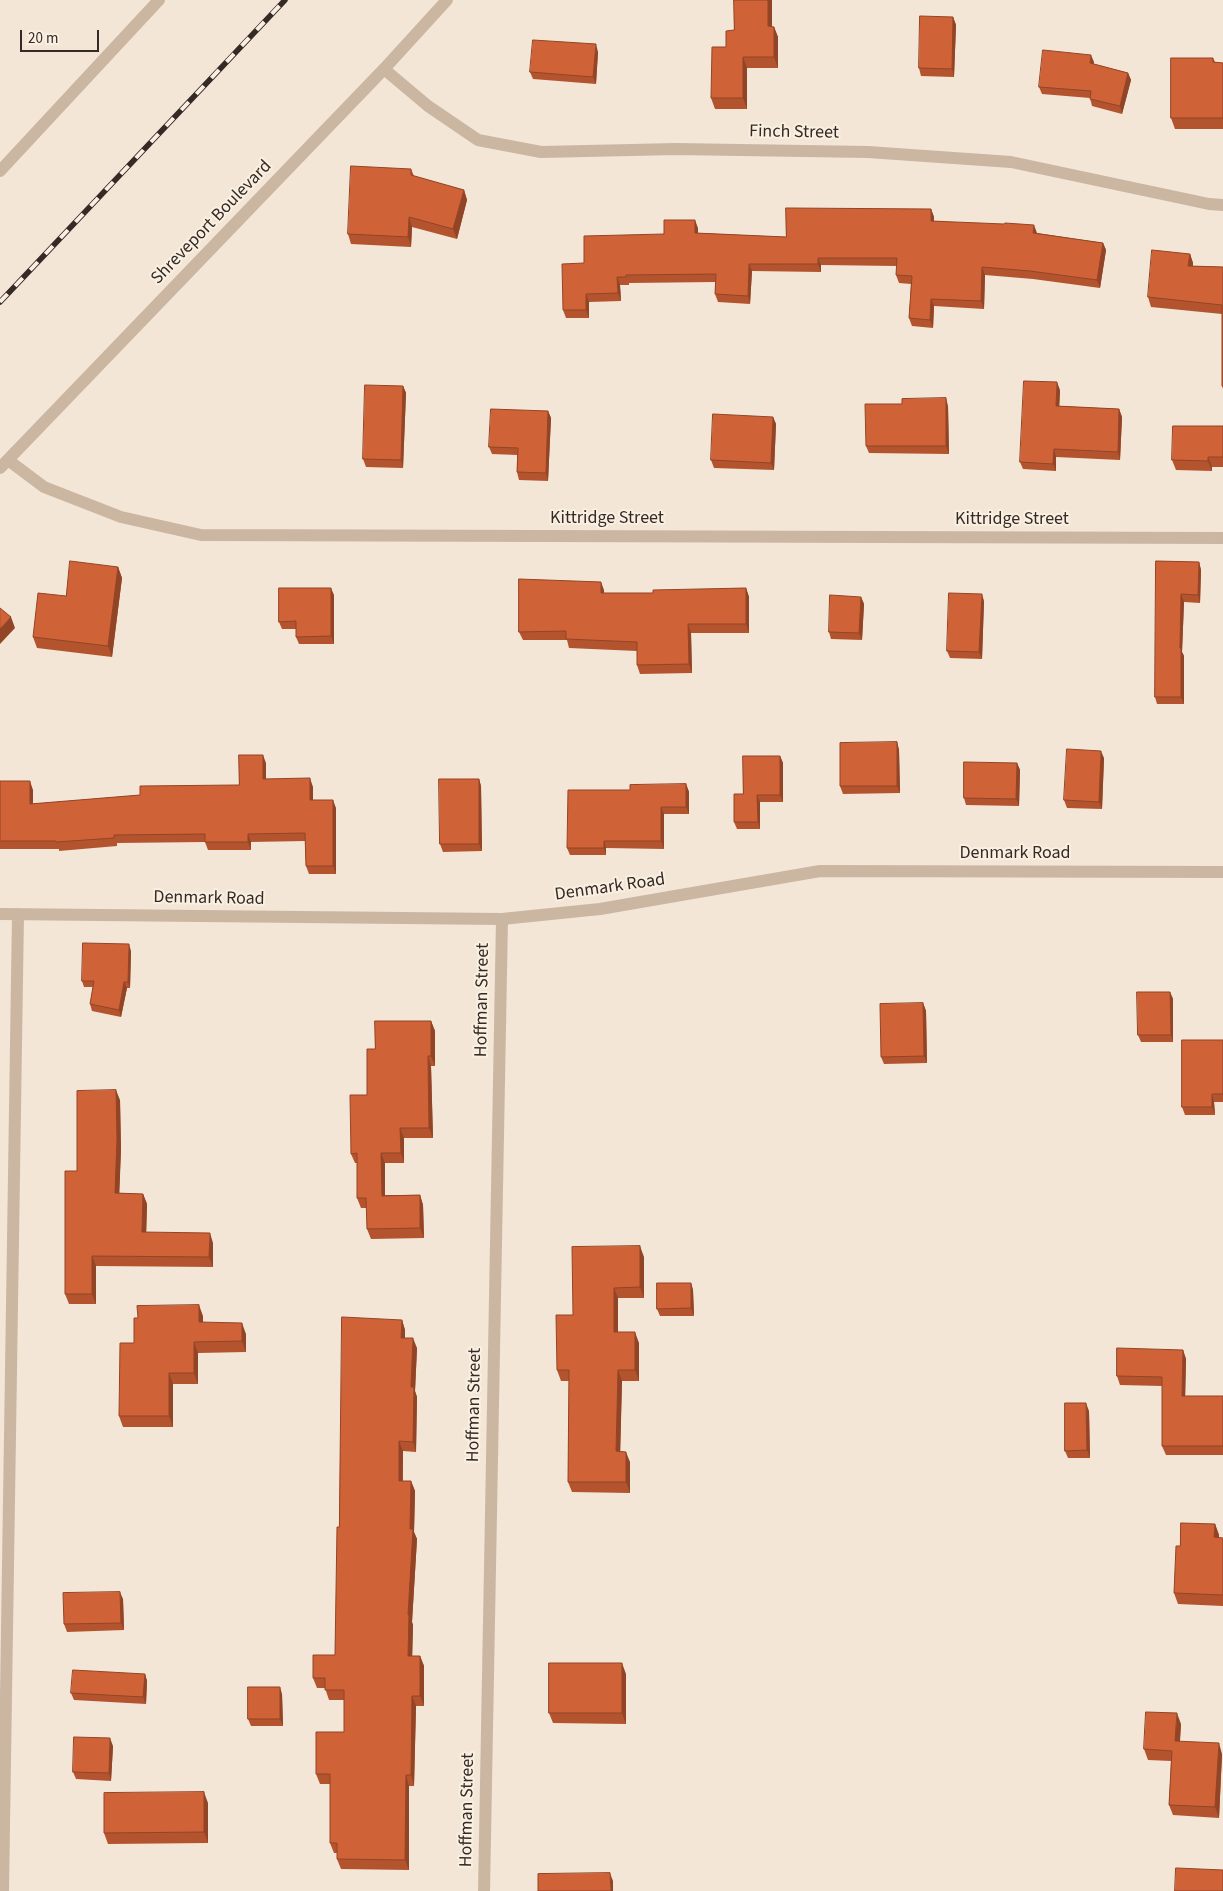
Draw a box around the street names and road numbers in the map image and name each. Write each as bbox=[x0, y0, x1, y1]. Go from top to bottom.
street label: Finch Street bbox=[749, 121, 839, 145]
street label: Shreveport Boulevard bbox=[147, 156, 277, 290]
street label: Kittridge Street bbox=[550, 508, 664, 530]
street label: Kittridge Street bbox=[955, 509, 1069, 531]
street label: Denmark Road bbox=[959, 843, 1071, 865]
street label: Denmark Road bbox=[553, 870, 667, 906]
street label: Denmark Road bbox=[153, 887, 265, 911]
street label: Hoffman Street bbox=[471, 943, 495, 1057]
street label: Hoffman Street bbox=[463, 1348, 487, 1462]
street label: Hoffman Street bbox=[456, 1753, 480, 1867]

